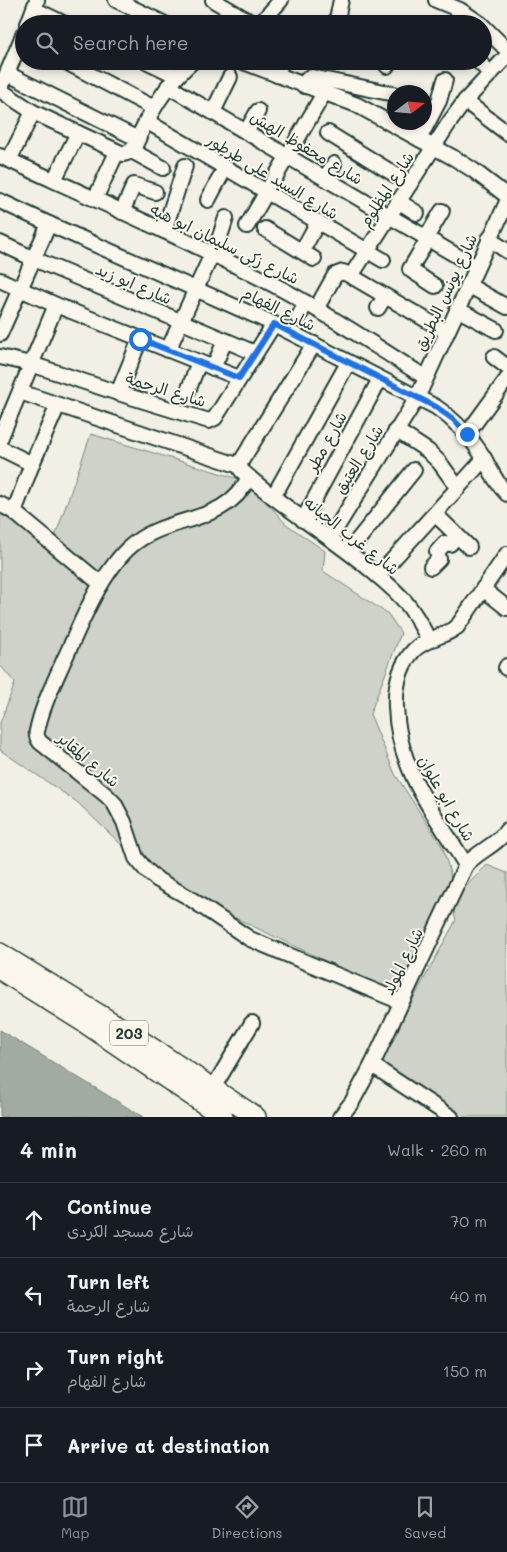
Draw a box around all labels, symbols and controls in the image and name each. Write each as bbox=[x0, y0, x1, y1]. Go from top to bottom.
search box bbox=[15, 15, 492, 70]
icon: search bbox=[33, 29, 61, 57]
text: Search here bbox=[73, 30, 189, 55]
north arrow bbox=[387, 85, 432, 130]
street label: شارع محفوظ الهش bbox=[246, 105, 367, 191]
street label: شارع السيد على طرطور bbox=[202, 128, 343, 225]
street label: شارع المظلوم bbox=[354, 147, 421, 232]
street label: شارع زكى سليمان ابو هبه bbox=[146, 198, 303, 290]
street label: شارع يونس البطريق bbox=[409, 230, 483, 355]
street label: شارع ابو زيد bbox=[92, 258, 175, 310]
street label: شارع الفهام bbox=[237, 281, 319, 338]
route start bbox=[129, 328, 152, 351]
street label: شارع الرحمة bbox=[123, 367, 209, 413]
street label: شارع مطر bbox=[300, 407, 353, 477]
street label: شارع العتيق bbox=[329, 421, 389, 498]
route end bbox=[456, 423, 479, 446]
street label: شارع غرب الجبانه bbox=[299, 491, 404, 580]
street label: شارع المقابر bbox=[51, 726, 125, 793]
street label: شارع ابو علوان bbox=[412, 751, 480, 846]
street label: شارع المولد bbox=[377, 924, 429, 999]
road number: 203 bbox=[110, 1020, 148, 1046]
text: 4 min bbox=[20, 1136, 77, 1163]
text: Walk · 260 m bbox=[387, 1139, 487, 1160]
text: Continue bbox=[67, 1194, 152, 1219]
icon: ahead bbox=[20, 1206, 48, 1234]
text: 70 m bbox=[450, 1210, 487, 1231]
text: شارع مسجد الكردى bbox=[67, 1220, 194, 1241]
text: Turn left bbox=[67, 1269, 150, 1294]
icon: left bbox=[20, 1281, 48, 1309]
text: 40 m bbox=[450, 1285, 487, 1306]
text: شارع الرحمة bbox=[67, 1295, 150, 1316]
text: Turn right bbox=[67, 1344, 164, 1369]
icon: right bbox=[20, 1356, 48, 1384]
text: 150 m bbox=[443, 1360, 487, 1381]
text: شارع الفهام bbox=[67, 1370, 146, 1391]
icon: arrive bbox=[20, 1431, 48, 1459]
text: Arrive at destination bbox=[67, 1433, 270, 1458]
tab: Map bbox=[61, 1493, 89, 1542]
tab: Directions bbox=[211, 1493, 283, 1542]
tab: Saved bbox=[404, 1493, 446, 1542]

